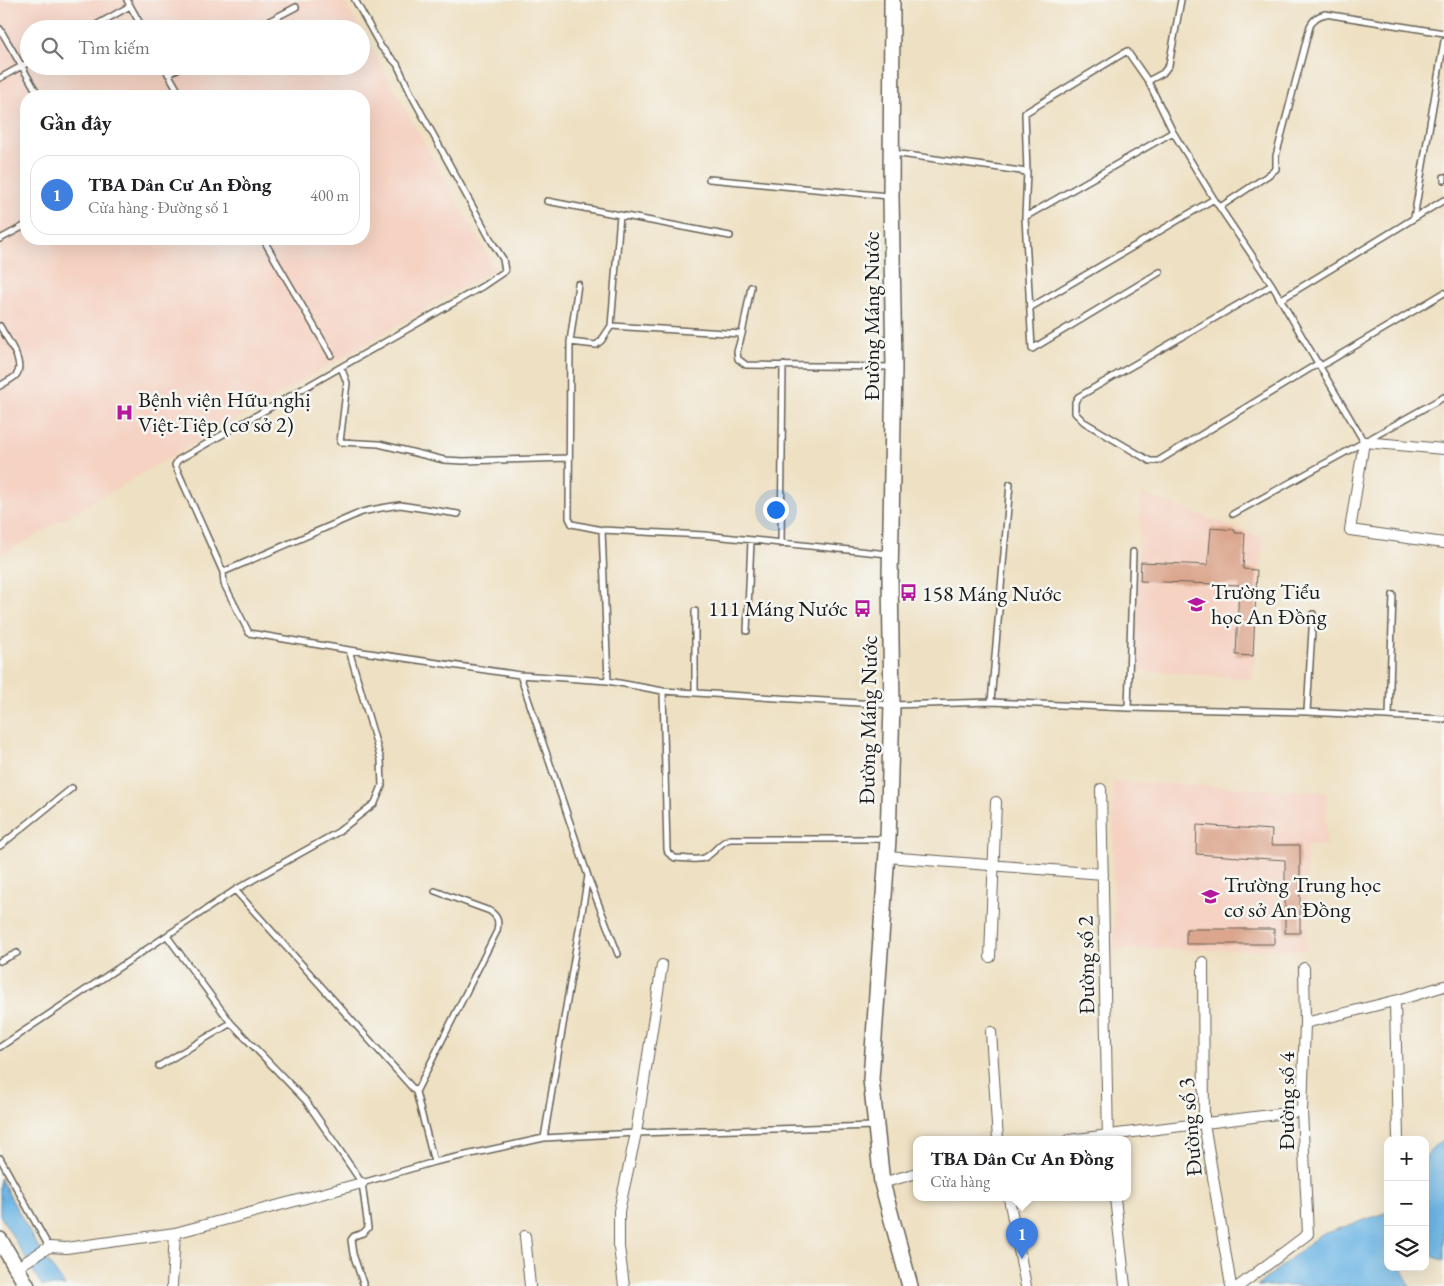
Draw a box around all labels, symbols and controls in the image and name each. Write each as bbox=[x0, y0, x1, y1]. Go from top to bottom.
search box bbox=[20, 20, 370, 75]
icon: search bbox=[38, 34, 66, 62]
text: Tìm kiếm bbox=[78, 35, 150, 60]
text: Gần đây bbox=[40, 109, 112, 136]
text: TBA Dân Cư An Đồng bbox=[88, 172, 272, 197]
text: 1 bbox=[53, 185, 61, 206]
text: 400 m bbox=[310, 185, 349, 206]
text: Cửa hàng · Đường số 1 bbox=[88, 197, 229, 218]
street label: Đường Máng Nước bbox=[857, 231, 886, 401]
place label: Bệnh viện Hữu nghị Việt-Tiệp (cơ sở 2) bbox=[138, 385, 311, 439]
hospital icon: Bệnh viện Hữu nghị Việt-Tiệp (cơ sở 2) bbox=[114, 402, 134, 422]
your location bbox=[763, 497, 789, 523]
place label: Trường Tiểu học An Đồng bbox=[1211, 577, 1327, 631]
place label: 158 Máng Nước bbox=[922, 579, 1062, 608]
bus stop icon: 158 Máng Nước bbox=[898, 583, 918, 603]
place label: 111 Máng Nước bbox=[708, 594, 848, 623]
school or university icon: Trường Tiểu học An Đồng bbox=[1187, 594, 1207, 614]
bus stop icon: 111 Máng Nước bbox=[852, 598, 872, 618]
street label: Đường Máng Nước bbox=[852, 635, 884, 805]
place label: Trường Trung học cơ sở An Đồng bbox=[1224, 870, 1381, 924]
school or university icon: Trường Trung học cơ sở An Đồng bbox=[1200, 887, 1220, 907]
street label: Đường số 2 bbox=[1071, 915, 1101, 1015]
street label: Đường số 4 bbox=[1272, 1051, 1301, 1150]
street label: Đường số 3 bbox=[1171, 1077, 1209, 1177]
popup bbox=[913, 1136, 1131, 1201]
map controls bbox=[1384, 1136, 1429, 1271]
button: + bbox=[1384, 1136, 1429, 1181]
text: TBA Dân Cư An Đồng bbox=[930, 1146, 1114, 1171]
text: Cửa hàng bbox=[930, 1171, 990, 1192]
button: − bbox=[1384, 1181, 1429, 1226]
pin: 1 bbox=[1006, 1218, 1038, 1259]
button: layers bbox=[1384, 1226, 1429, 1271]

